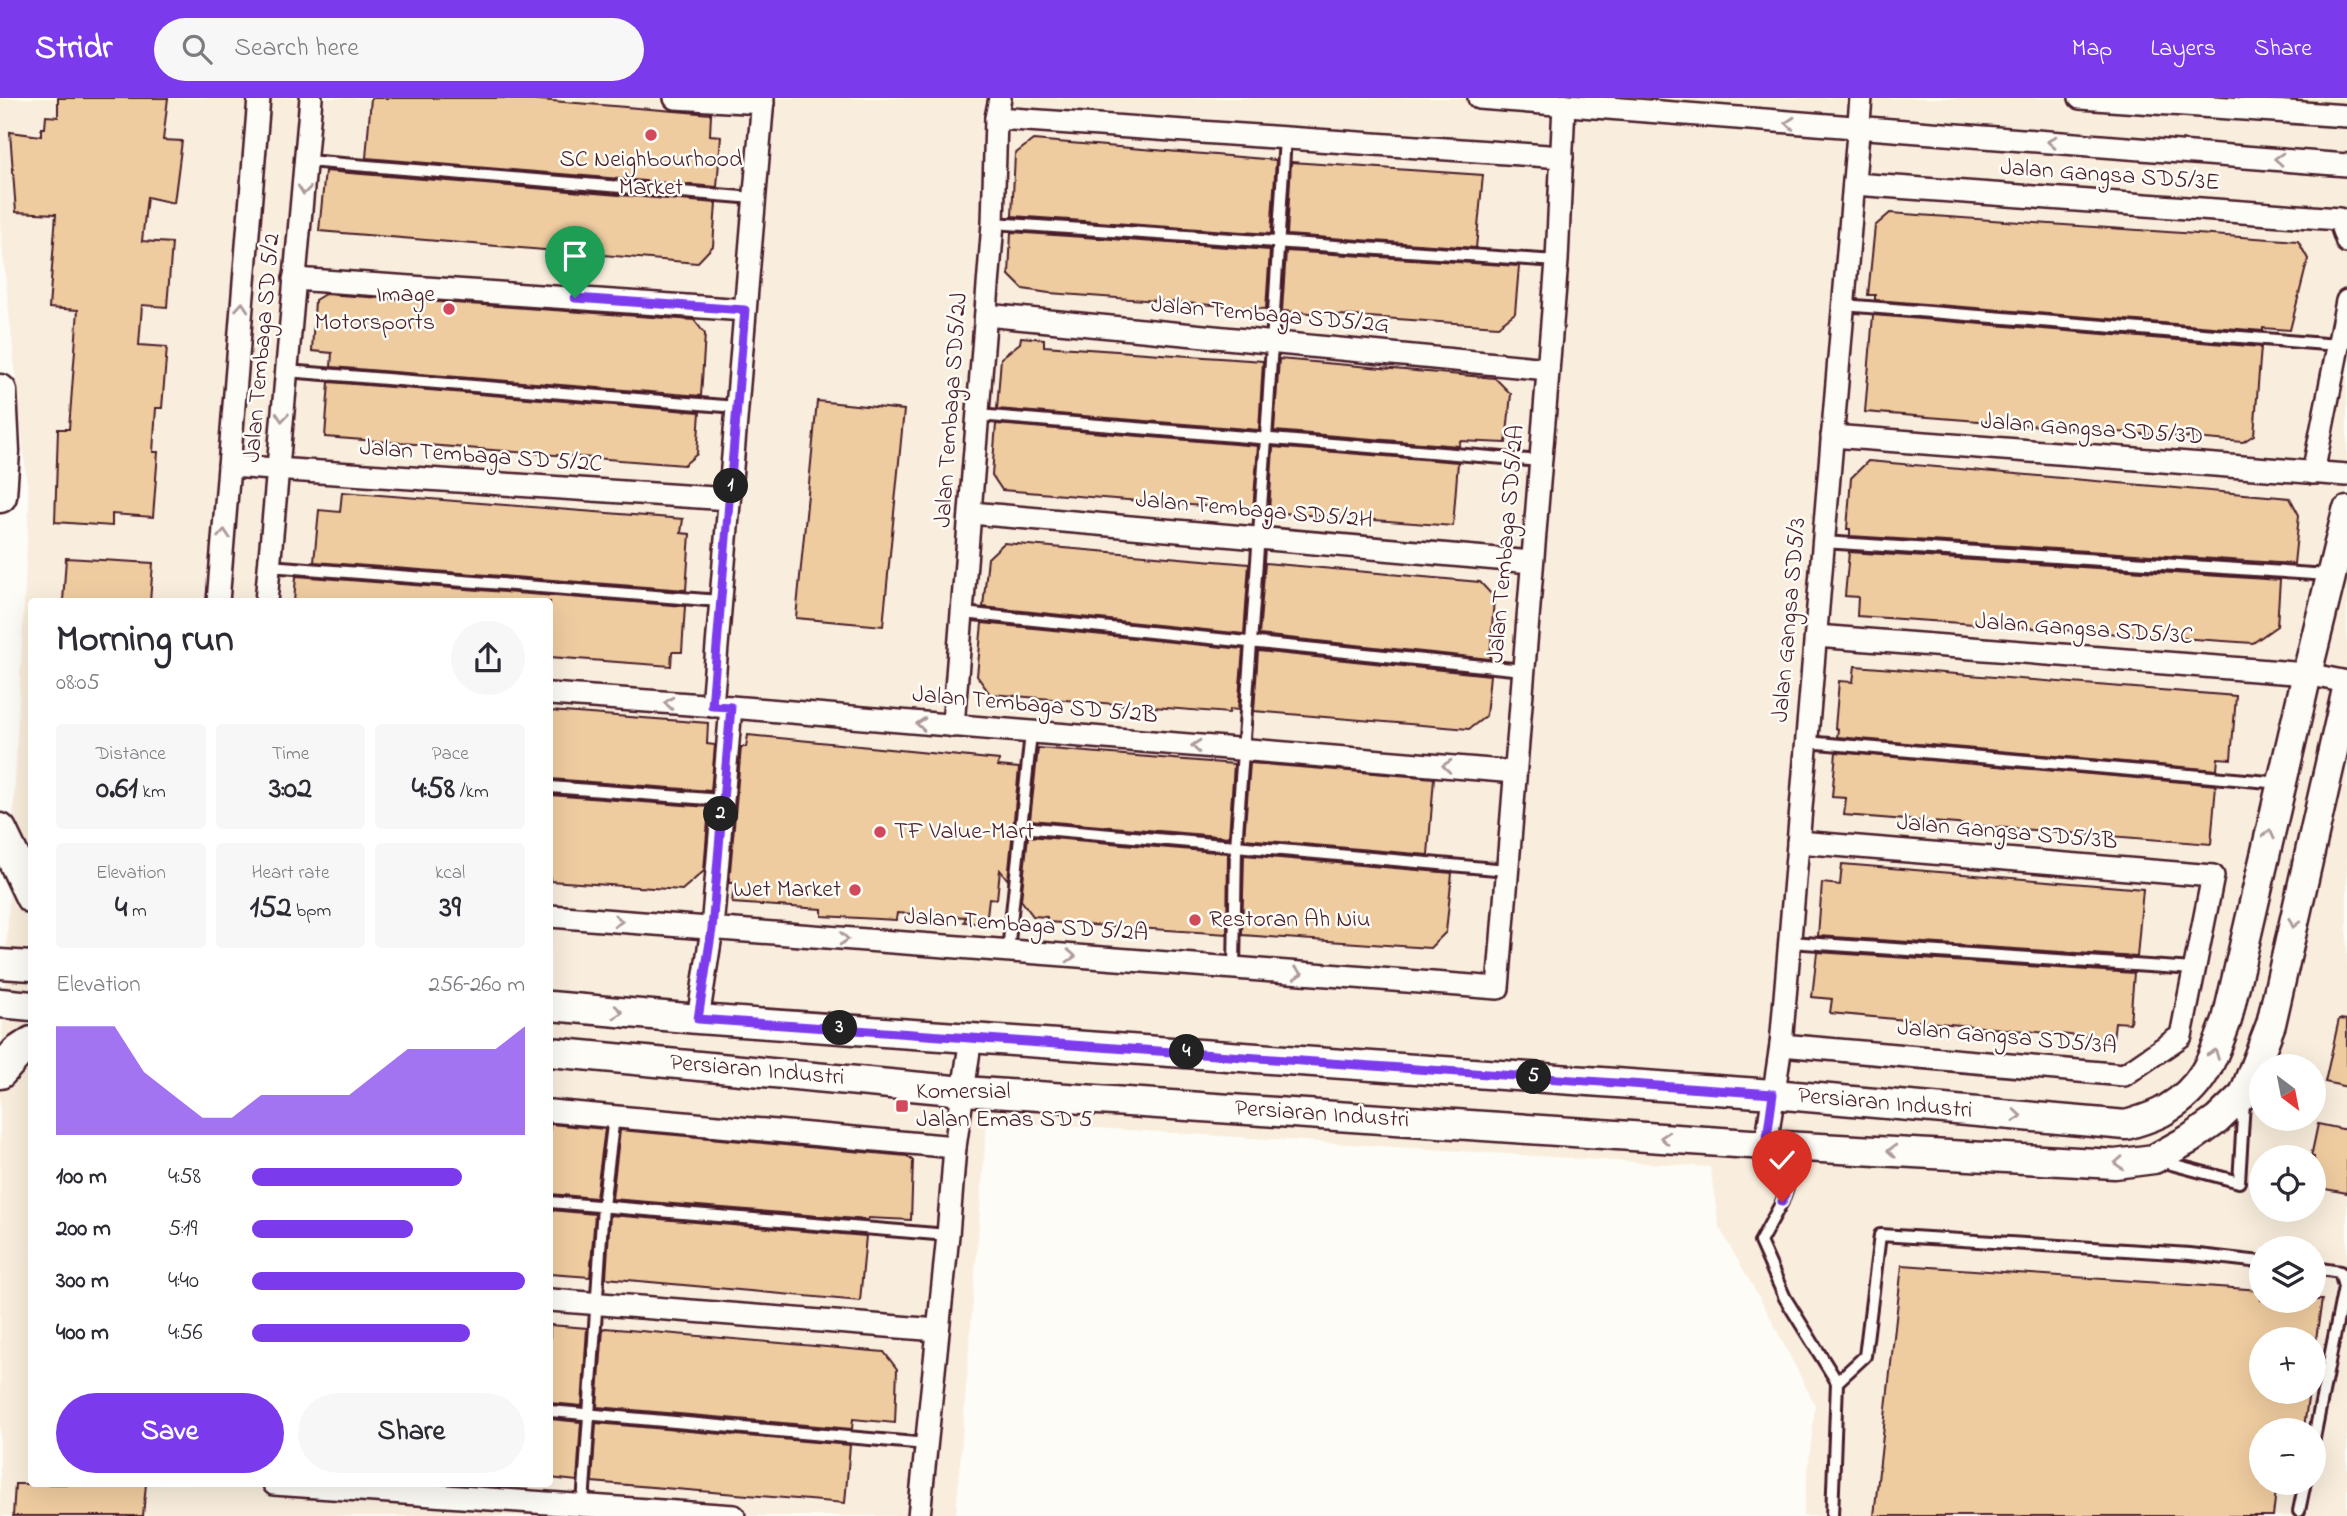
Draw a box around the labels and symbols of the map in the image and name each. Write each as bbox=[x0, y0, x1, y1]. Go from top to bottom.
one-way arrow bbox=[1784, 116, 1795, 131]
marker: SC Neighbourhood Market bbox=[643, 127, 659, 143]
one-way arrow bbox=[2046, 135, 2057, 150]
place label: SC Neighbourhood Market bbox=[559, 143, 743, 206]
street label: Jalan Gangsa SD5/3E bbox=[1999, 151, 2221, 201]
one-way arrow bbox=[2273, 152, 2284, 167]
one-way arrow bbox=[296, 185, 311, 196]
pin bbox=[545, 226, 605, 298]
street label: Jalan Tembaga SD 5/2 bbox=[236, 232, 290, 464]
place label: Image Motorsports bbox=[314, 278, 435, 341]
street label: Jalan Tembaga SD5/2G bbox=[1149, 288, 1391, 344]
street label: Jalan Tembaga SD5/2J bbox=[926, 291, 978, 529]
one-way arrow bbox=[234, 301, 249, 312]
marker: Image Motorsports bbox=[441, 301, 457, 317]
street label: Jalan Gangsa SD5/3D bbox=[1980, 405, 2204, 455]
one-way arrow bbox=[275, 412, 290, 423]
street label: Jalan Tembaga SD5/2A bbox=[1479, 423, 1535, 665]
street label: Jalan Tembaga SD 5/2C bbox=[358, 431, 604, 483]
pin: 1 bbox=[714, 468, 748, 504]
street label: Jalan Tembaga SD5/2H bbox=[1134, 483, 1374, 539]
street label: Jalan Gangsa SD5/3 bbox=[1764, 516, 1816, 724]
one-way arrow bbox=[216, 528, 231, 539]
street label: Jalan Gangsa SD5/3C bbox=[1974, 605, 2194, 655]
street label: Jalan Tembaga SD 5/2B bbox=[911, 678, 1159, 734]
one-way arrow bbox=[664, 696, 675, 711]
one-way arrow bbox=[915, 717, 926, 732]
one-way arrow bbox=[1190, 739, 1201, 754]
one-way arrow bbox=[1442, 759, 1453, 774]
pin: 2 bbox=[704, 796, 738, 832]
street label: Jalan Gangsa SD5/3B bbox=[1895, 806, 2119, 860]
place label: TF Value-Mart bbox=[894, 815, 1034, 850]
marker: TF Value-Mart bbox=[872, 824, 888, 840]
one-way arrow bbox=[2261, 828, 2276, 840]
place label: Wet Market bbox=[733, 873, 841, 908]
marker: Wet Market bbox=[847, 882, 863, 898]
street label: Jalan Tembaga SD 5/2A bbox=[903, 900, 1149, 952]
place label: Restoran Ah Niu bbox=[1209, 903, 1370, 938]
marker: Restoran Ah Niu bbox=[1187, 912, 1203, 928]
one-way arrow bbox=[612, 913, 623, 928]
one-way arrow bbox=[2287, 917, 2302, 929]
one-way arrow bbox=[839, 931, 850, 946]
one-way arrow bbox=[1066, 948, 1077, 963]
one-way arrow bbox=[1293, 965, 1304, 980]
one-way arrow bbox=[612, 1004, 623, 1019]
pin: 3 bbox=[822, 1010, 858, 1046]
street label: Jalan Gangsa SD5/3A bbox=[1896, 1011, 2118, 1065]
pin: 4 bbox=[1170, 1034, 1204, 1070]
street label: Persiaran Industri bbox=[668, 1046, 846, 1096]
one-way arrow bbox=[2206, 1049, 2220, 1061]
north arrow bbox=[2249, 1054, 2326, 1130]
pin: 5 bbox=[1516, 1060, 1552, 1094]
place label: Komersial Jalan Emas SD 5 bbox=[916, 1075, 1093, 1138]
street label: Persiaran Industri bbox=[1796, 1079, 1974, 1129]
street label: Persiaran Industri bbox=[1233, 1091, 1411, 1139]
marker: Komersial Jalan Emas SD 5 bbox=[894, 1098, 910, 1114]
one-way arrow bbox=[2012, 1108, 2023, 1123]
pin bbox=[1752, 1130, 1812, 1202]
one-way arrow bbox=[1659, 1131, 1670, 1146]
one-way arrow bbox=[1886, 1144, 1897, 1159]
one-way arrow bbox=[2113, 1155, 2124, 1170]

